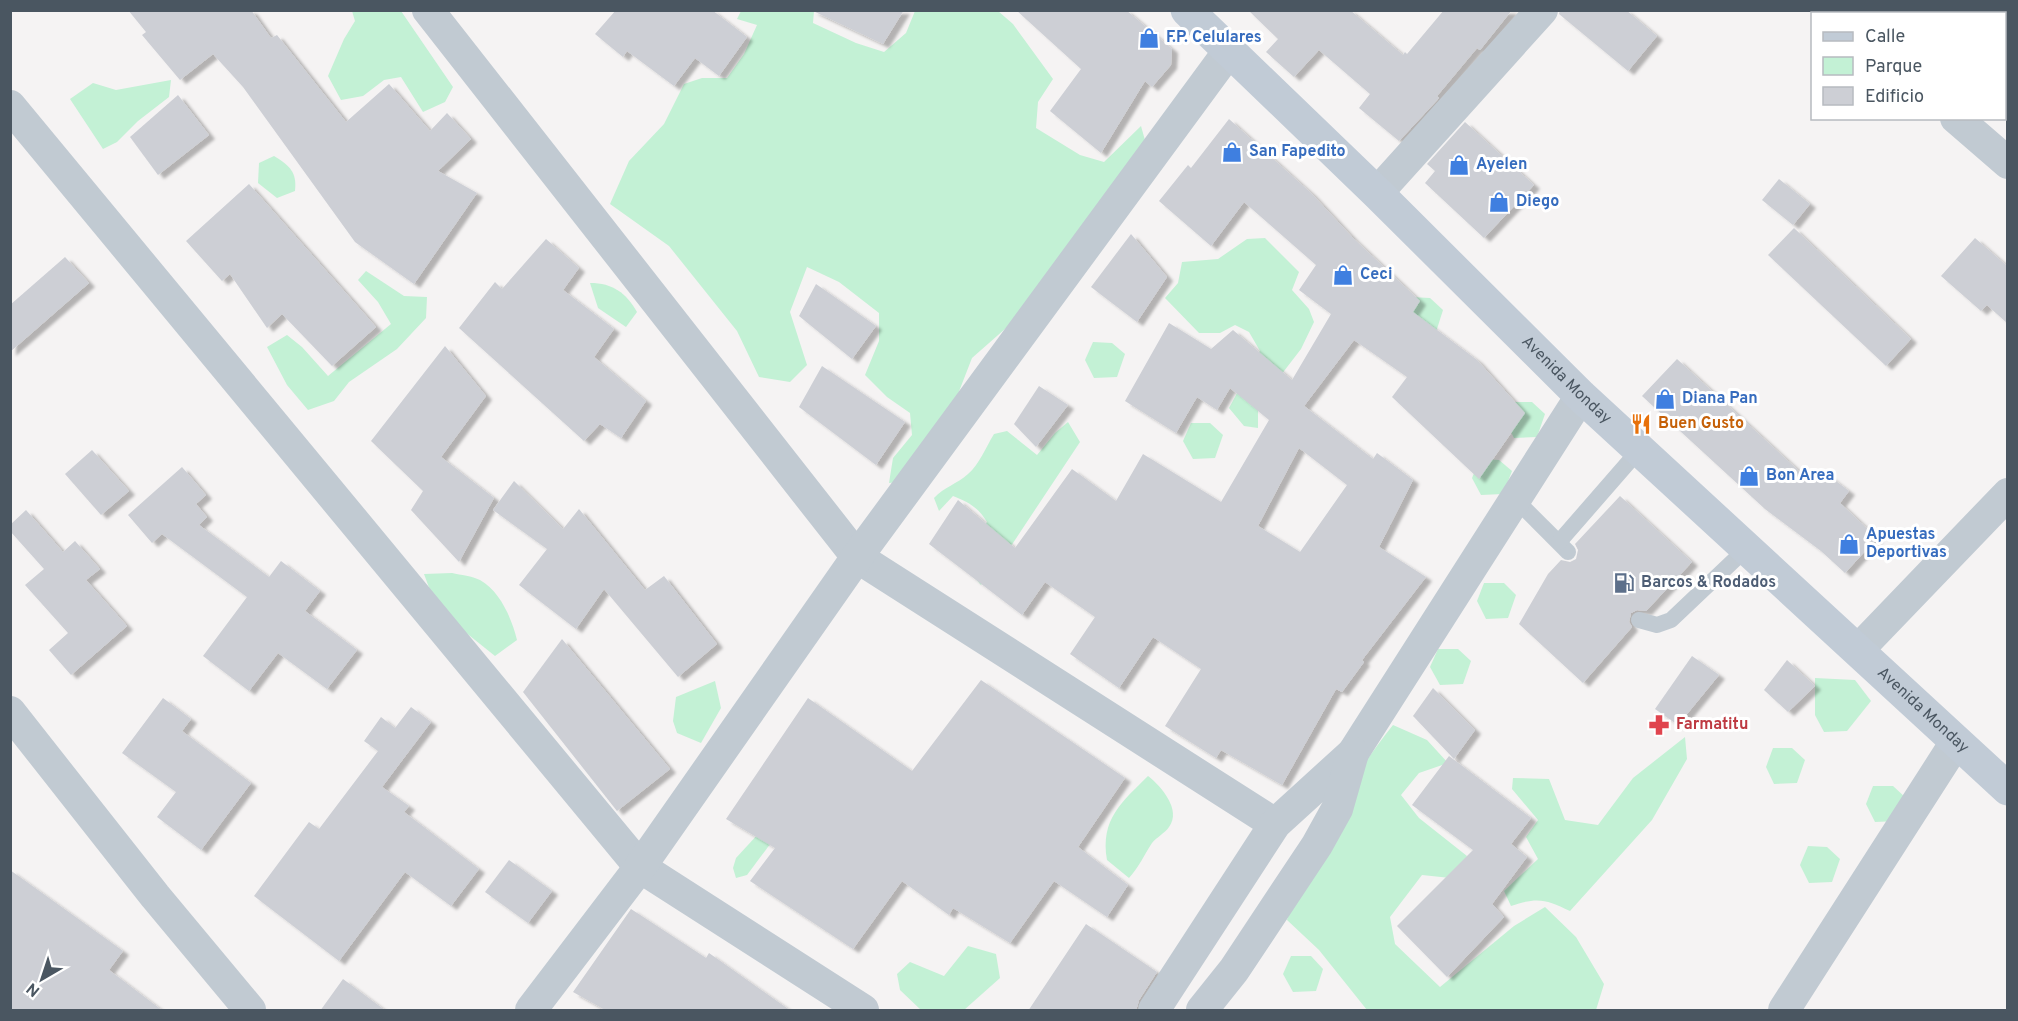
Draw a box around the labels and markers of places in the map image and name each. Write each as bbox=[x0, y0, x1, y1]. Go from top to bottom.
shop icon: F.P. Celulares bbox=[1137, 26, 1161, 50]
place label: F.P. Celulares bbox=[1166, 28, 1262, 48]
shop icon: San Fapedito bbox=[1220, 140, 1244, 164]
place label: San Fapedito bbox=[1249, 142, 1346, 162]
shop icon: Ayelen bbox=[1447, 153, 1471, 177]
place label: Ayelen bbox=[1476, 155, 1527, 175]
shop icon: Diego bbox=[1487, 190, 1511, 214]
place label: Diego bbox=[1516, 192, 1559, 212]
shop icon: Ceci bbox=[1331, 263, 1355, 287]
place label: Ceci bbox=[1360, 265, 1393, 285]
shop icon: Diana Pan bbox=[1653, 387, 1677, 411]
place label: Diana Pan bbox=[1682, 389, 1758, 409]
restaurant icon: Buen Gusto bbox=[1629, 412, 1653, 436]
place label: Buen Gusto bbox=[1658, 414, 1744, 434]
shop icon: Bon Area bbox=[1737, 464, 1761, 488]
place label: Bon Area bbox=[1766, 466, 1834, 486]
place label: Apuestas Deportivas bbox=[1866, 525, 1947, 563]
shop icon: Apuestas Deportivas bbox=[1837, 532, 1861, 556]
fuel station icon: Barcos & Rodados bbox=[1612, 571, 1636, 595]
place label: Barcos & Rodados bbox=[1641, 573, 1776, 593]
pharmacy icon: Farmatitu bbox=[1647, 713, 1671, 737]
place label: Farmatitu bbox=[1676, 715, 1748, 735]

